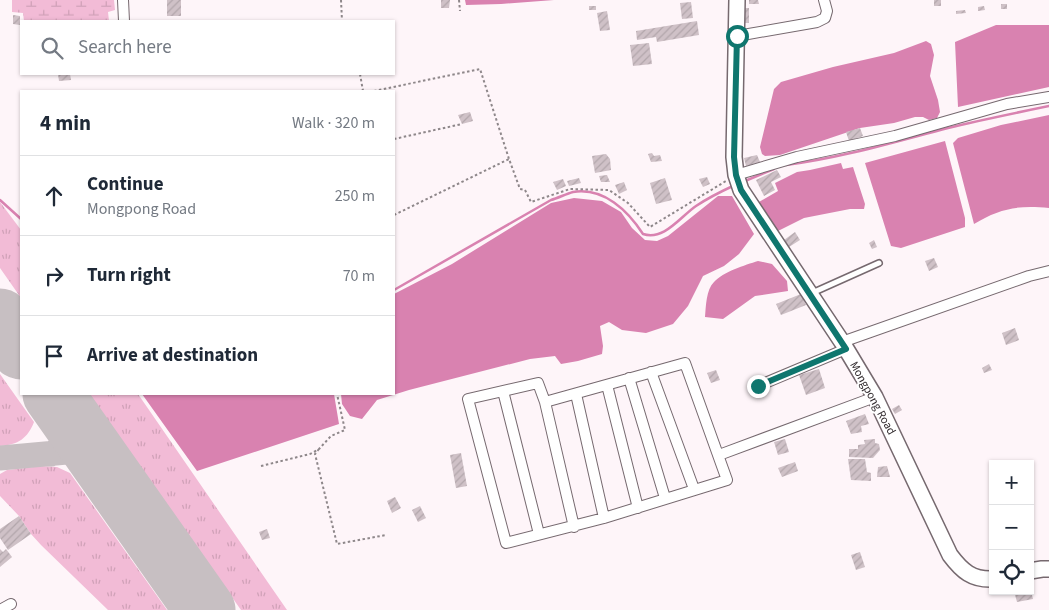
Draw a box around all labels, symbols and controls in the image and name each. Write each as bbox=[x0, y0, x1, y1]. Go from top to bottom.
search box bbox=[20, 20, 395, 75]
route start bbox=[726, 25, 749, 48]
icon: search bbox=[38, 34, 66, 62]
text: Search here bbox=[78, 34, 172, 61]
text: 4 min bbox=[40, 108, 91, 138]
text: Walk · 320 m bbox=[292, 112, 375, 134]
text: Continue bbox=[87, 171, 164, 198]
icon: ahead bbox=[40, 182, 68, 210]
text: 250 m bbox=[335, 185, 375, 207]
text: Mongpong Road bbox=[87, 198, 196, 220]
icon: right bbox=[40, 262, 68, 290]
text: Turn right bbox=[87, 262, 171, 289]
text: 70 m bbox=[343, 265, 375, 287]
icon: arrive bbox=[40, 342, 68, 370]
text: Arrive at destination bbox=[87, 342, 258, 369]
street label: Mongpong Road bbox=[845, 358, 900, 438]
route end bbox=[747, 375, 770, 398]
map controls bbox=[989, 460, 1034, 595]
button: + bbox=[989, 460, 1034, 505]
button: − bbox=[989, 505, 1034, 550]
button: locate bbox=[989, 550, 1034, 595]

